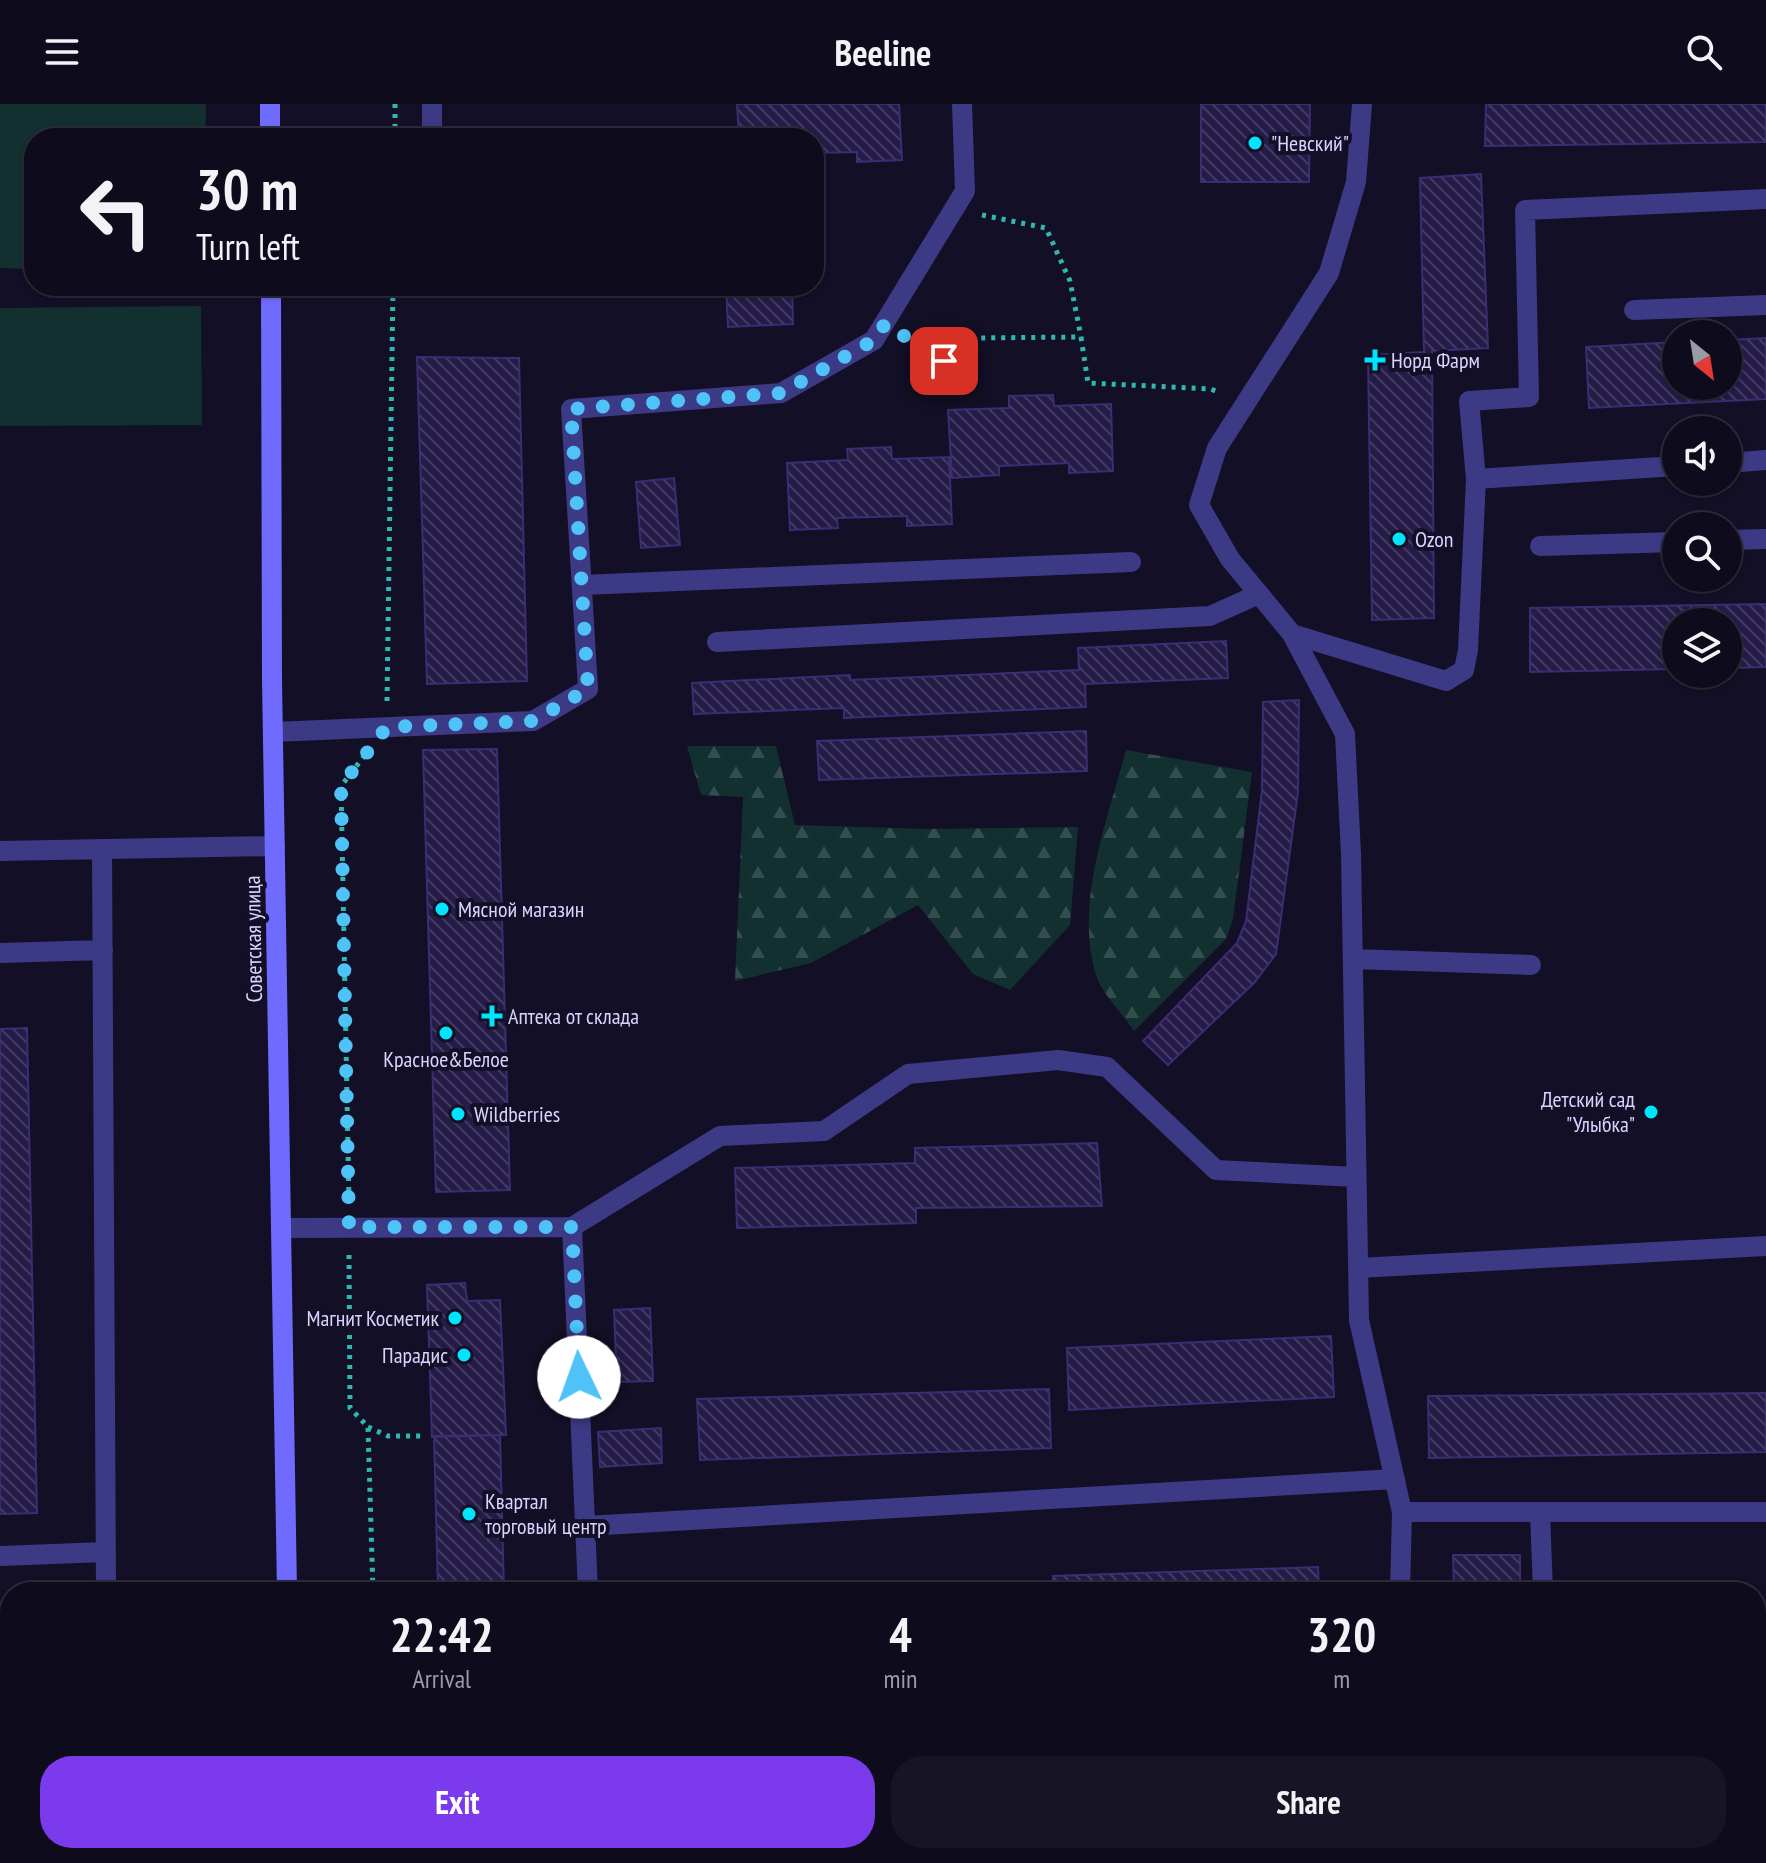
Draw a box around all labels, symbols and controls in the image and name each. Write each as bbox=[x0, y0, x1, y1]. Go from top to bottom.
text: Beeline bbox=[835, 29, 931, 76]
icon: menu bbox=[40, 30, 84, 74]
icon: search bbox=[1682, 30, 1726, 74]
place label: "Невский" bbox=[1271, 129, 1349, 157]
marker: "Невский" bbox=[1246, 134, 1264, 152]
text: 30 m bbox=[196, 153, 298, 225]
icon: left bbox=[64, 160, 168, 264]
text: Turn left bbox=[196, 223, 300, 270]
north arrow bbox=[1662, 320, 1742, 400]
map controls bbox=[1662, 320, 1742, 688]
pin bbox=[910, 327, 978, 395]
icon: arrive bbox=[922, 339, 966, 383]
place label: Норд Фарм bbox=[1391, 346, 1480, 374]
marker: Норд Фарм bbox=[1366, 351, 1384, 369]
button: sound bbox=[1662, 416, 1742, 496]
button: search bbox=[1662, 512, 1742, 592]
place label: Ozon bbox=[1415, 525, 1454, 553]
marker: Ozon bbox=[1390, 530, 1408, 548]
button: layers bbox=[1662, 608, 1742, 688]
street label: Советская улица bbox=[238, 875, 268, 1003]
place label: Мясной магазин bbox=[458, 895, 584, 923]
marker: Мясной магазин bbox=[433, 900, 451, 918]
place label: Аптека от склада bbox=[508, 1002, 639, 1030]
marker: Аптека от склада bbox=[483, 1007, 501, 1025]
marker: Красное&Белое bbox=[437, 1024, 455, 1042]
place label: Красное&Белое bbox=[383, 1045, 509, 1073]
place label: Детский сад "Улыбка" bbox=[1541, 1085, 1635, 1138]
place label: Wildberries bbox=[474, 1100, 560, 1128]
marker: Детский сад "Улыбка" bbox=[1642, 1103, 1660, 1121]
marker: Wildberries bbox=[449, 1105, 467, 1123]
place label: Магнит Косметик bbox=[306, 1304, 439, 1332]
marker: Магнит Косметик bbox=[446, 1309, 464, 1327]
position arrow bbox=[537, 1335, 621, 1419]
place label: Парадис bbox=[382, 1341, 448, 1369]
marker: Парадис bbox=[455, 1346, 473, 1364]
place label: Квартал торговый центр bbox=[485, 1487, 607, 1540]
marker: Квартал торговый центр bbox=[460, 1505, 478, 1523]
text: 22:42 bbox=[390, 1603, 494, 1665]
text: 4 bbox=[889, 1603, 912, 1665]
text: 320 bbox=[1307, 1603, 1376, 1665]
text: Arrival bbox=[412, 1662, 471, 1695]
text: min bbox=[883, 1662, 917, 1695]
text: m bbox=[1333, 1662, 1350, 1695]
button: Exit bbox=[40, 1756, 875, 1848]
button: Share bbox=[891, 1756, 1726, 1848]

